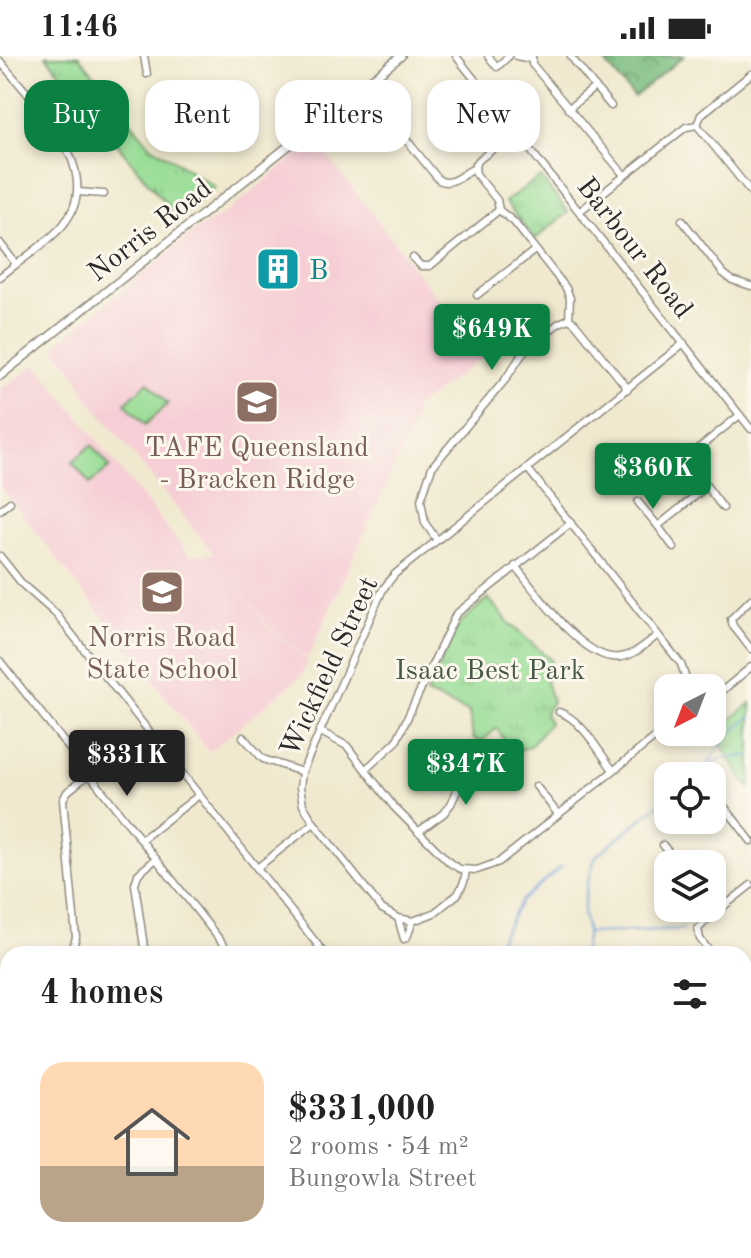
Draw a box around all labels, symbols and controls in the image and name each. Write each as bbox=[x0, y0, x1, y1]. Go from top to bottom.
text: 11:46 bbox=[40, 13, 118, 43]
chip: Buy bbox=[24, 80, 129, 152]
chip: Rent bbox=[145, 80, 259, 152]
chip: Filters bbox=[275, 80, 411, 152]
chip: New bbox=[427, 80, 540, 152]
street label: Barbour Road bbox=[570, 173, 697, 324]
street label: Norris Road bbox=[84, 175, 218, 288]
building icon: B bbox=[254, 245, 302, 293]
place label: B bbox=[309, 258, 328, 286]
pin: $649K bbox=[436, 304, 548, 372]
text: $649K bbox=[452, 317, 532, 343]
school or university icon: TAFE Queensland - Bracken Ridge bbox=[233, 378, 281, 426]
place label: TAFE Queensland - Bracken Ridge bbox=[145, 435, 369, 495]
pin: $360K bbox=[597, 443, 709, 511]
text: $360K bbox=[613, 456, 693, 482]
school or university icon: Norris Road State School bbox=[138, 568, 186, 616]
street label: Wickfield Street bbox=[277, 573, 385, 762]
place label: Norris Road State School bbox=[86, 625, 238, 685]
park label: Isaac Best Park bbox=[395, 658, 585, 686]
north arrow bbox=[654, 674, 726, 746]
map controls bbox=[654, 674, 726, 922]
pin: $331K bbox=[71, 730, 183, 798]
pin: $347K bbox=[410, 739, 522, 807]
text: $331K bbox=[87, 743, 167, 769]
text: $347K bbox=[426, 752, 506, 778]
button: locate bbox=[654, 762, 726, 834]
button: layers bbox=[654, 850, 726, 922]
icon: filters bbox=[668, 972, 712, 1016]
text: 4 homes bbox=[40, 977, 163, 1011]
text: $331,000 bbox=[288, 1093, 436, 1127]
icon: home bbox=[104, 1094, 200, 1190]
text: 2 rooms · 54 m² bbox=[288, 1134, 469, 1160]
text: Bungowla Street bbox=[288, 1166, 477, 1192]

